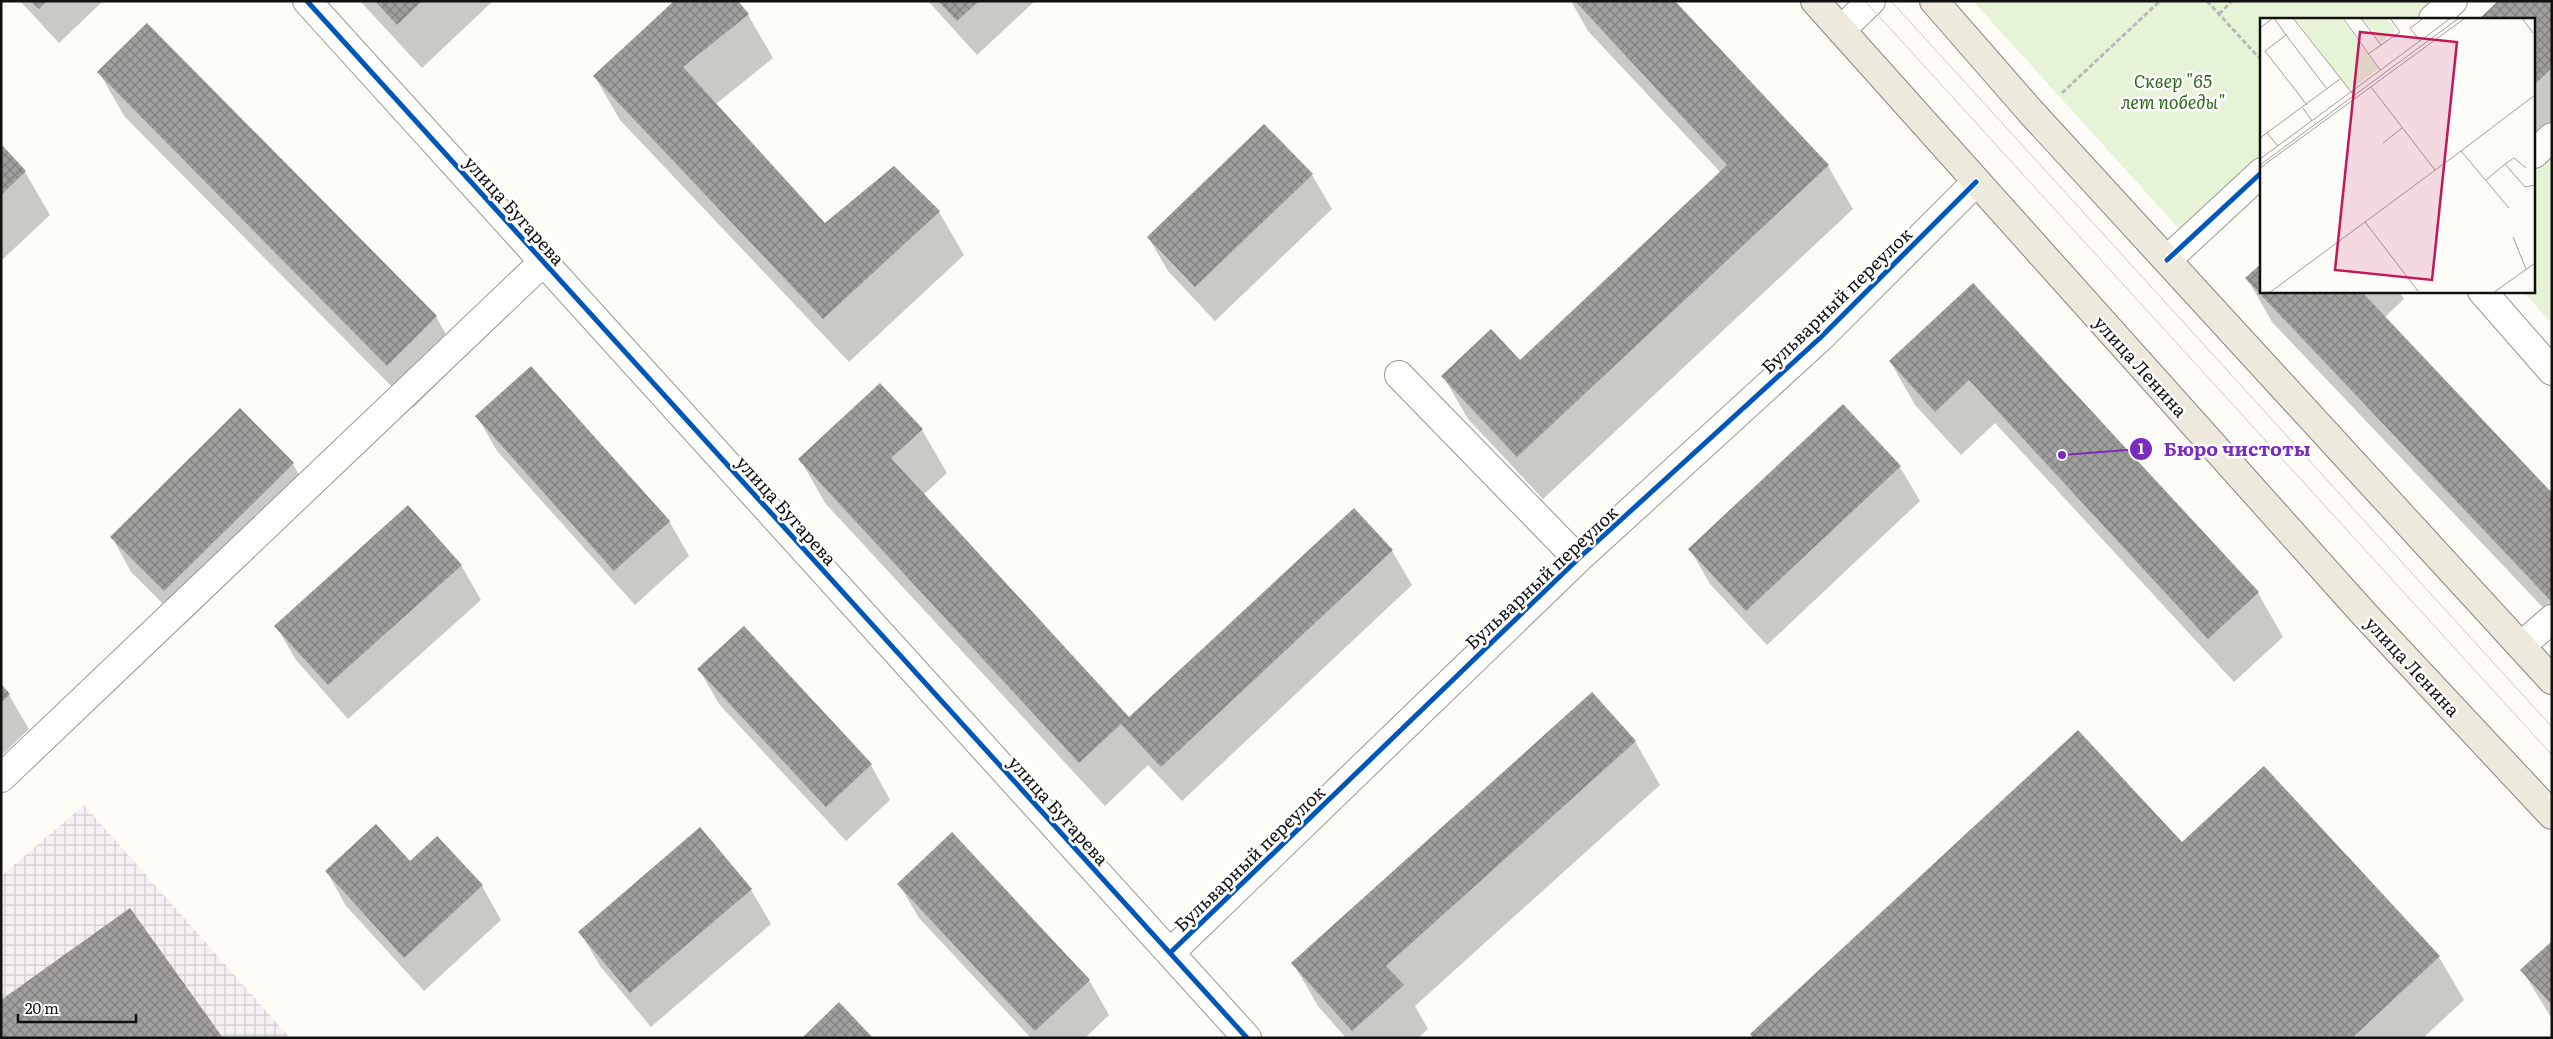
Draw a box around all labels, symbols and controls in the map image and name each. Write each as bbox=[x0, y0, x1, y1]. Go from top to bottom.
inset map bbox=[2260, 18, 2536, 292]
park label: Сквер "65 лет победы" bbox=[2121, 67, 2225, 115]
street label: улица Бугарева bbox=[458, 149, 572, 271]
street label: Бульварный переулок bbox=[1755, 220, 1918, 379]
street label: улица Ленина bbox=[2088, 309, 2194, 423]
callout: Бюро чистоты bbox=[2128, 432, 2320, 466]
text: Бюро чистоты bbox=[2164, 434, 2311, 462]
text: 1 bbox=[2138, 436, 2144, 459]
street label: улица Бугарева bbox=[730, 449, 844, 571]
street label: Бульварный переулок bbox=[1458, 499, 1624, 655]
street label: улица Ленина bbox=[2359, 610, 2467, 722]
street label: улица Бугарева bbox=[1002, 749, 1116, 871]
street label: Бульварный переулок bbox=[1168, 778, 1331, 937]
scale bar bbox=[18, 992, 135, 1024]
text: 20 m bbox=[25, 996, 59, 1019]

